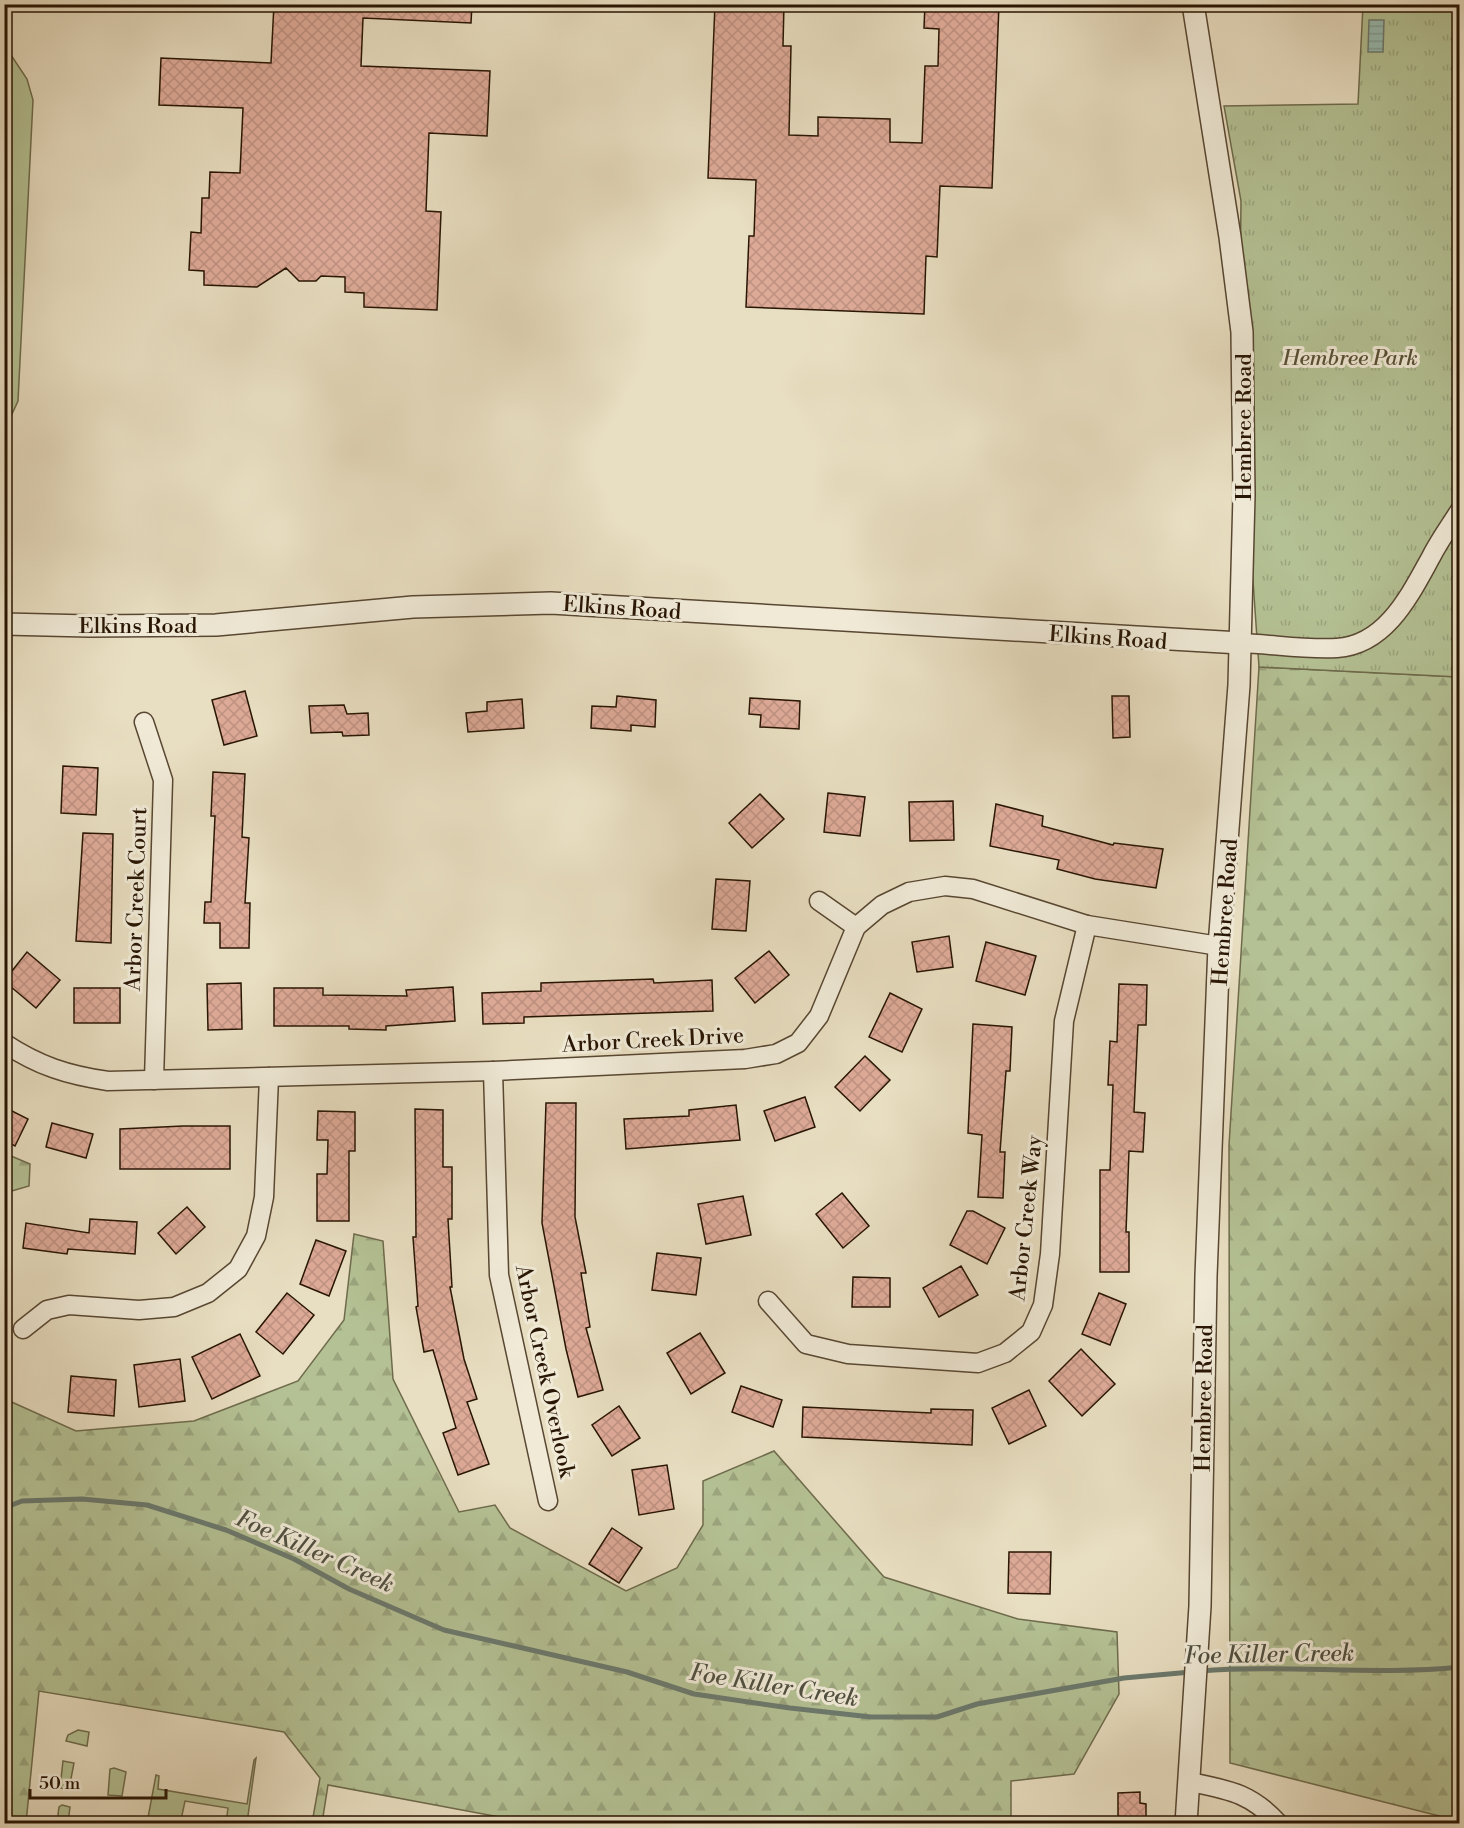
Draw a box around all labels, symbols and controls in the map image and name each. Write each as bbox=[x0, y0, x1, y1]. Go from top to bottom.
park label: Hembree Park bbox=[1281, 345, 1418, 372]
street label: Hembree Road bbox=[1231, 353, 1258, 501]
street label: Elkins Road bbox=[562, 591, 683, 626]
street label: Elkins Road bbox=[79, 613, 198, 640]
street label: Elkins Road bbox=[1048, 621, 1169, 656]
street label: Arbor Creek Court bbox=[120, 806, 153, 992]
street label: Hembree Road bbox=[1207, 837, 1244, 987]
street label: Arbor Creek Drive bbox=[560, 1022, 745, 1059]
street label: Arbor Creek Way bbox=[1004, 1134, 1049, 1303]
street label: Arbor Creek Overlook bbox=[509, 1261, 581, 1482]
street label: Hembree Road bbox=[1190, 1323, 1219, 1472]
water label: Foe Killer Creek bbox=[231, 1504, 399, 1600]
water label: Foe Killer Creek bbox=[1184, 1639, 1354, 1671]
water label: Foe Killer Creek bbox=[687, 1658, 860, 1714]
scale bar bbox=[30, 1762, 166, 1800]
text: 50 m bbox=[39, 1772, 81, 1795]

